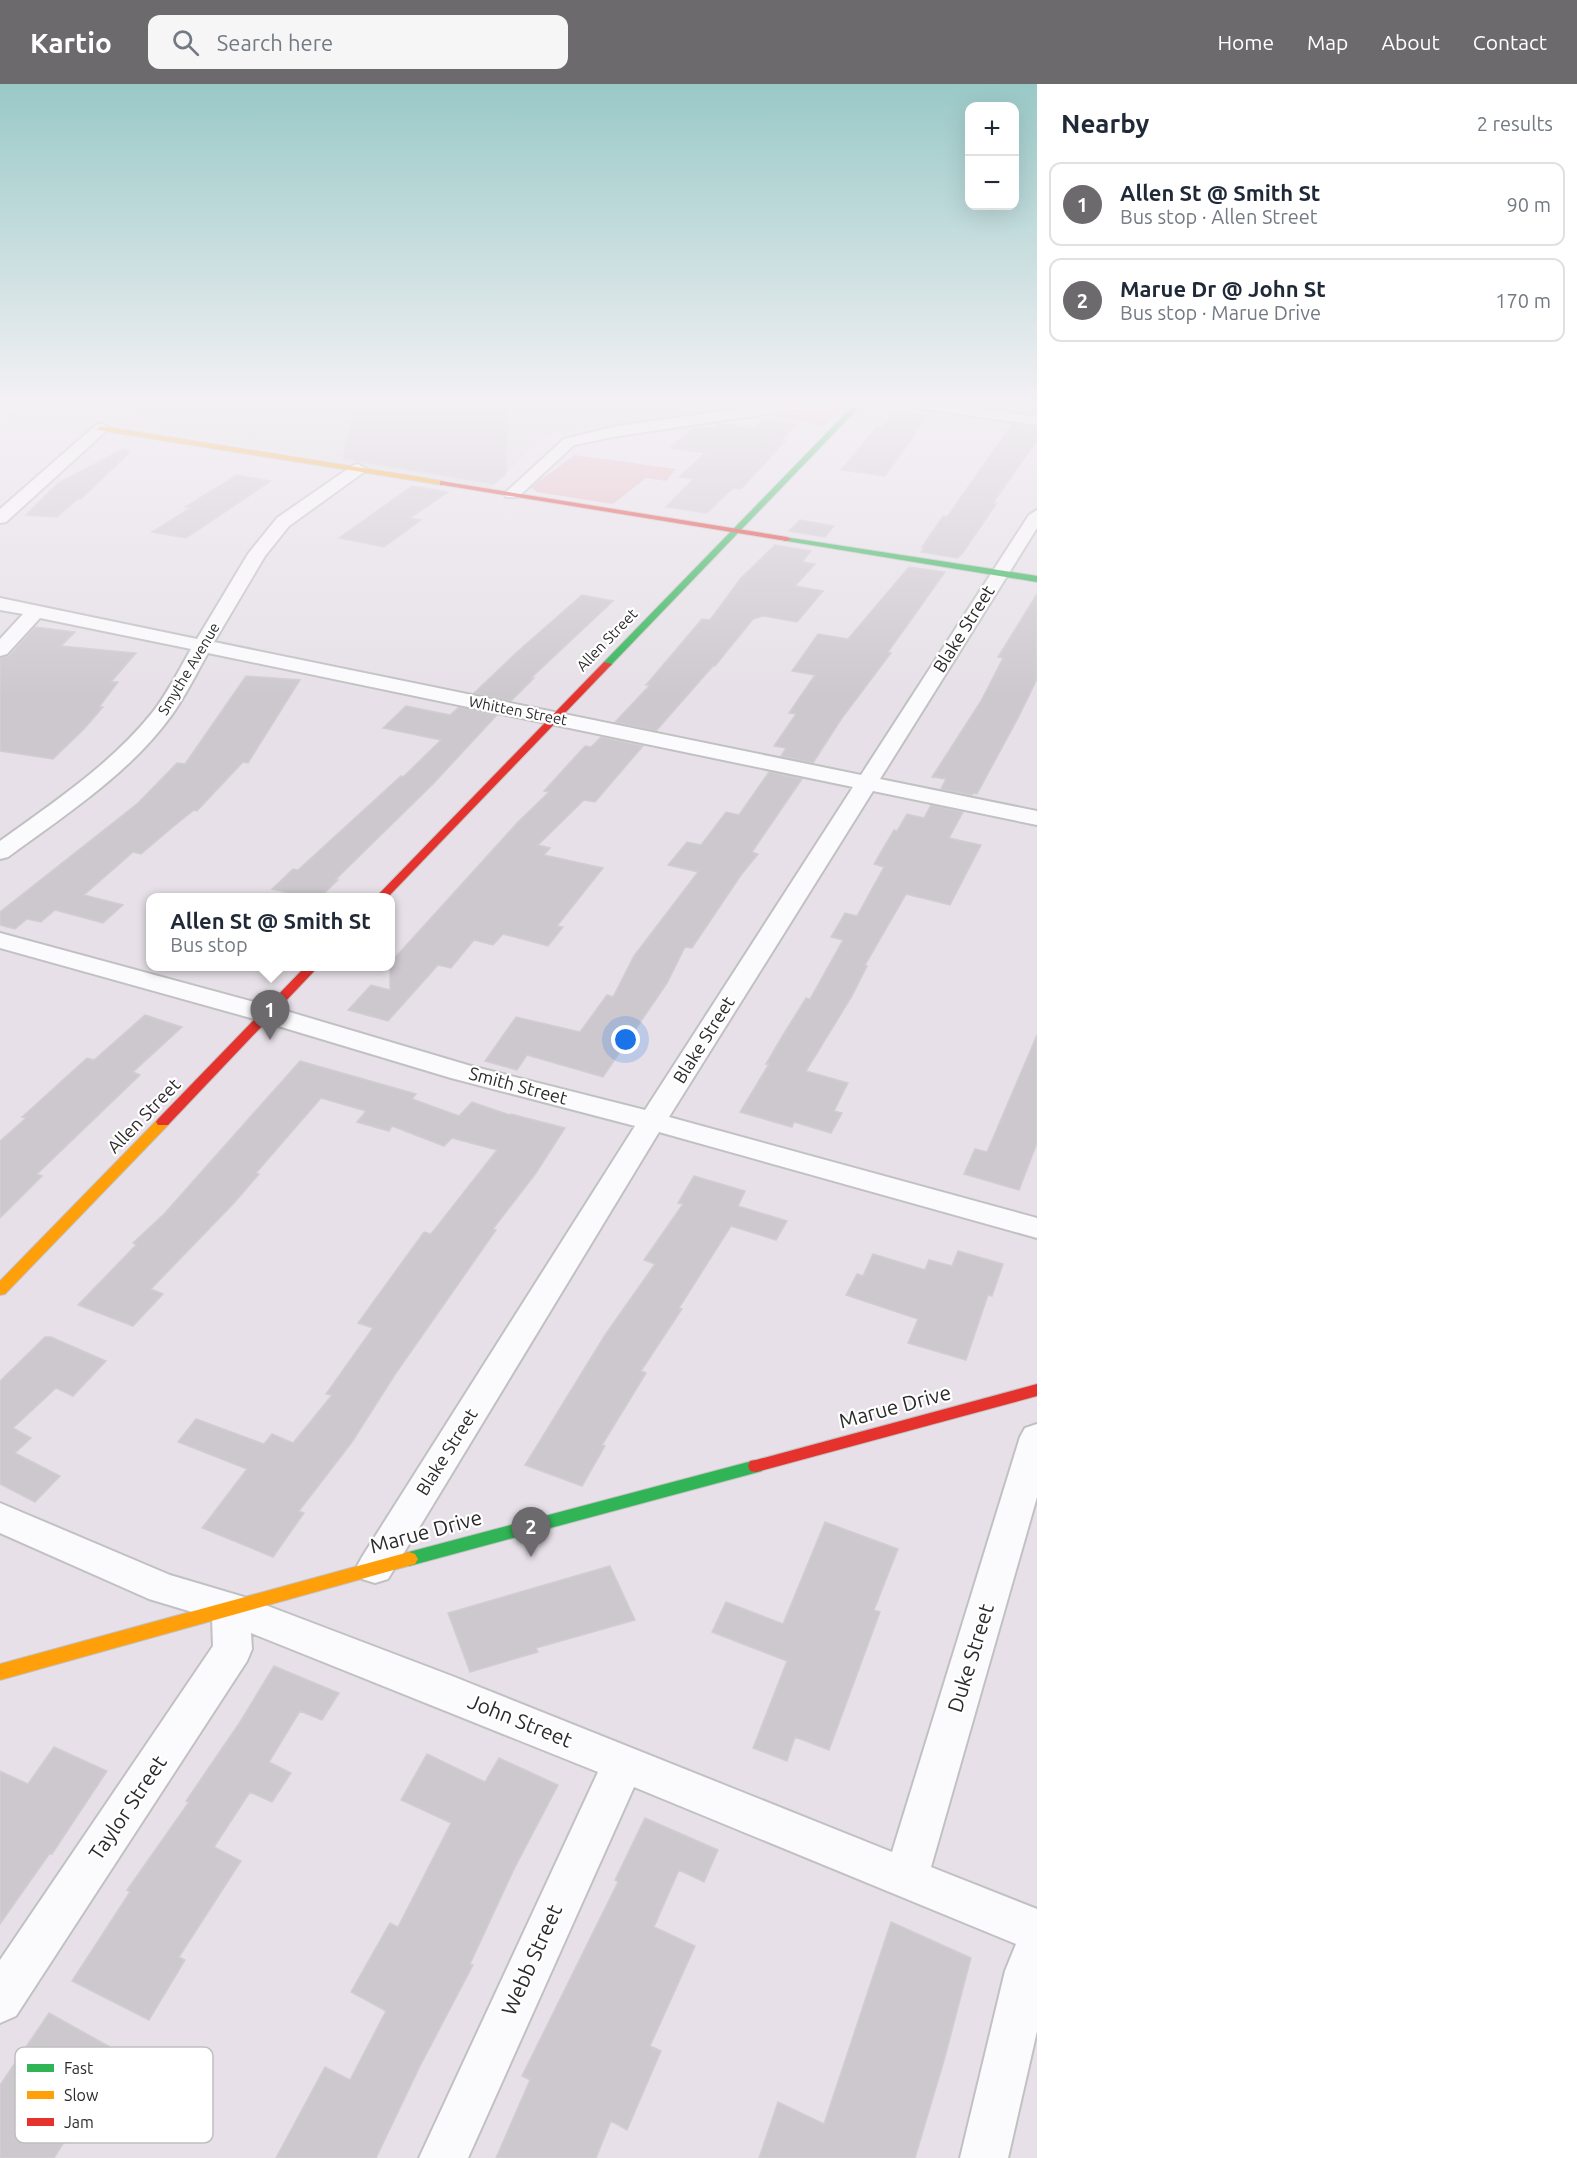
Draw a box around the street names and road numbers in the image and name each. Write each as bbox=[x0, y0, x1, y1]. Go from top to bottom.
street label: Blake Street bbox=[929, 581, 998, 676]
street label: Allen Street bbox=[573, 605, 641, 674]
street label: Smythe Avenue bbox=[154, 619, 223, 718]
street label: Whitten Street bbox=[467, 693, 569, 728]
street label: Blake Street bbox=[669, 992, 738, 1087]
street label: Smith Street bbox=[467, 1062, 570, 1108]
street label: Allen Street bbox=[103, 1074, 184, 1157]
street label: Marue Drive bbox=[836, 1380, 953, 1433]
street label: Blake Street bbox=[412, 1404, 481, 1499]
street label: Marue Drive bbox=[367, 1505, 484, 1558]
street label: Duke Street bbox=[942, 1601, 998, 1715]
street label: John Street bbox=[465, 1688, 576, 1752]
street label: Taylor Street bbox=[83, 1751, 171, 1864]
street label: Webb Street bbox=[496, 1900, 566, 2019]

